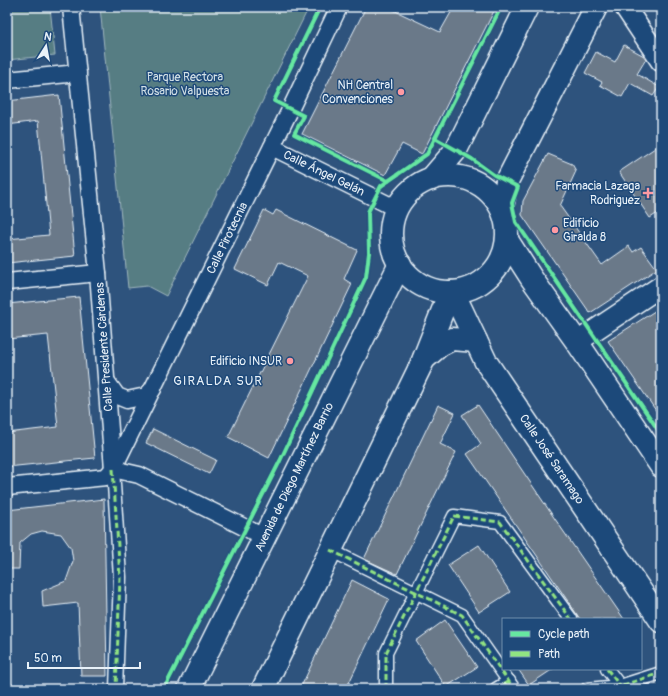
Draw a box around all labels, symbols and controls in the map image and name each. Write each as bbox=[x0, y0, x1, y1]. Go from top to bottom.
north arrow bbox=[26, 26, 66, 66]
text: N bbox=[43, 30, 53, 44]
park label: Parque Rectora Rosario Valpuesta bbox=[141, 70, 230, 99]
place label: NH Central Convenciones bbox=[322, 78, 394, 107]
marker: NH Central Convenciones bbox=[396, 87, 406, 97]
street label: Calle Ángel Gelán bbox=[281, 146, 368, 200]
place label: Farmacia Lazaga Rodriguez bbox=[555, 179, 640, 208]
marker: Farmacia Lazaga Rodriguez bbox=[643, 188, 653, 198]
street label: Calle Pirotecnia bbox=[204, 200, 251, 276]
place label: Edificio Giralda 8 bbox=[563, 216, 606, 245]
marker: Edificio Giralda 8 bbox=[550, 225, 560, 235]
street label: Calle Presidente Cárdenas bbox=[92, 281, 116, 412]
place label: Edificio INSUR bbox=[210, 354, 282, 369]
marker: Edificio INSUR bbox=[285, 356, 295, 366]
district label: GIRALDA SUR bbox=[173, 373, 263, 389]
street label: Avenida de Diego Martínez Barrio bbox=[252, 400, 337, 554]
street label: Calle José Saramago bbox=[516, 412, 587, 507]
legend bbox=[502, 618, 642, 670]
text: Cycle path bbox=[538, 627, 590, 642]
scale bar bbox=[28, 644, 140, 670]
text: Path bbox=[538, 647, 560, 662]
text: 50 m bbox=[34, 651, 62, 666]

